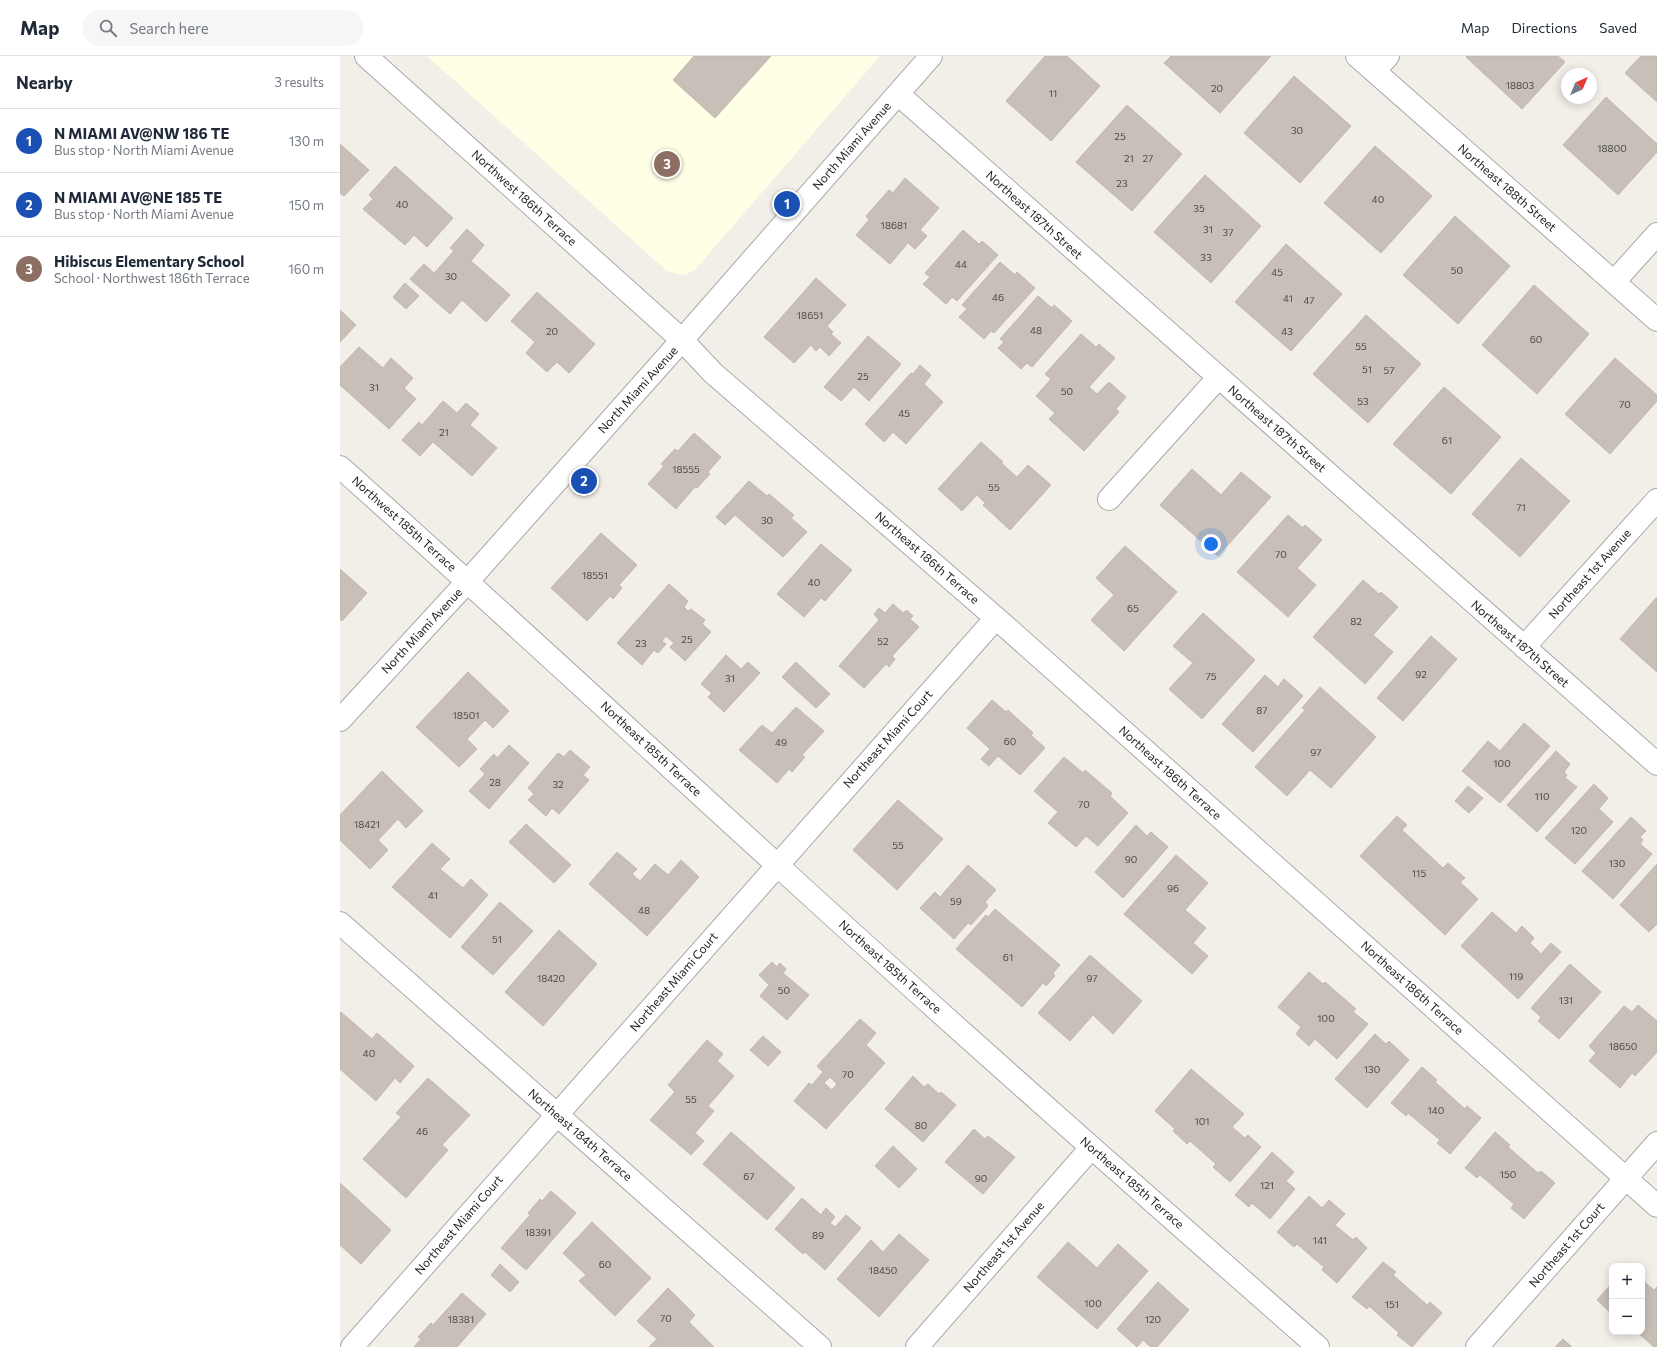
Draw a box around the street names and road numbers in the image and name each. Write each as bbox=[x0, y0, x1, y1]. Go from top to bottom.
street label: North Miami Avenue bbox=[809, 99, 893, 192]
street label: Northeast 188th Street bbox=[1456, 141, 1560, 234]
street label: Northwest 186th Terrace bbox=[469, 147, 580, 248]
street label: Northeast 187th Street bbox=[984, 167, 1086, 261]
street label: North Miami Avenue bbox=[595, 343, 680, 436]
street label: Northeast 187th Street bbox=[1226, 382, 1329, 475]
street label: Northwest 185th Terrace bbox=[350, 473, 460, 574]
street label: Northeast 186th Terrace bbox=[873, 508, 982, 606]
street label: Northeast 1st Avenue bbox=[1545, 526, 1633, 621]
street label: North Miami Avenue bbox=[378, 585, 465, 676]
street label: Northeast 187th Street bbox=[1469, 597, 1572, 690]
street label: Northeast Miami Court bbox=[840, 687, 935, 790]
street label: Northeast 185th Terrace bbox=[598, 698, 705, 799]
street label: Northeast 186th Terrace bbox=[1117, 723, 1225, 822]
street label: Northeast 185th Terrace bbox=[837, 917, 945, 1016]
street label: Northeast Miami Court bbox=[626, 929, 720, 1034]
street label: Northeast 186th Terrace bbox=[1359, 938, 1467, 1037]
street label: Northeast 184th Terrace bbox=[526, 1085, 635, 1183]
street label: Northeast 185th Terrace bbox=[1078, 1133, 1187, 1231]
street label: Northeast Miami Court bbox=[411, 1172, 505, 1277]
street label: Northeast 1st Avenue bbox=[960, 1198, 1047, 1295]
street label: Northeast 1st Court bbox=[1526, 1199, 1607, 1290]

